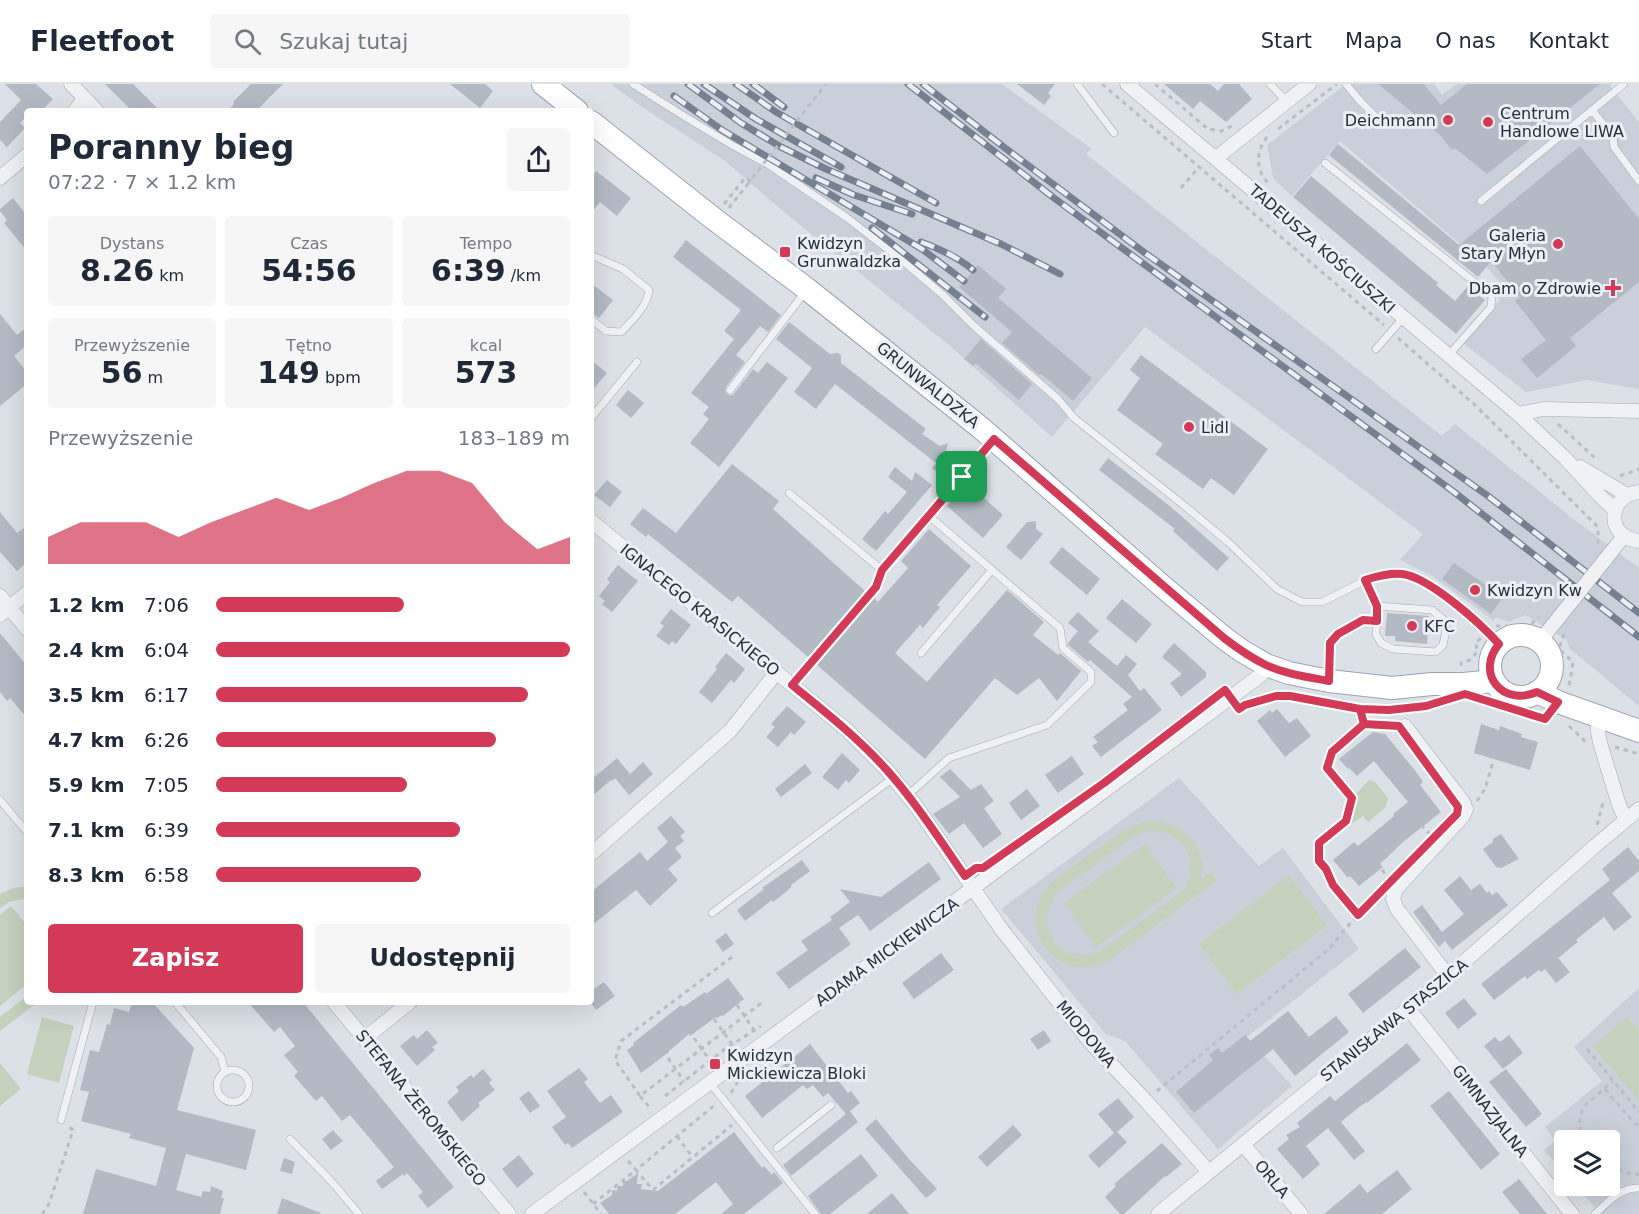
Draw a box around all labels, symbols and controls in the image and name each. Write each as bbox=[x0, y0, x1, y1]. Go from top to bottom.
search box bbox=[210, 14, 630, 68]
text: Fleetfoot bbox=[30, 25, 174, 58]
icon: search bbox=[231, 25, 264, 58]
text: Szukaj tutaj bbox=[279, 29, 408, 54]
text: Start bbox=[1261, 29, 1312, 53]
text: Mapa bbox=[1345, 29, 1402, 53]
text: O nas bbox=[1435, 29, 1496, 53]
text: Kontakt bbox=[1529, 29, 1609, 53]
place label: Centrum Handlowe LIWA bbox=[1500, 104, 1624, 141]
place label: Deichmann bbox=[1345, 111, 1436, 130]
marker: Deichmann bbox=[1441, 113, 1455, 127]
marker: Centrum Handlowe LIWA bbox=[1481, 115, 1495, 129]
text: Poranny bieg bbox=[48, 128, 294, 167]
button: share bbox=[507, 128, 570, 191]
text: 07:22 · 7 × 1.2 km bbox=[48, 170, 236, 194]
street label: TADEUSZA KOŚCIUSZKI bbox=[1244, 180, 1399, 318]
place label: Galeria Stary Młyn bbox=[1461, 226, 1546, 263]
text: Dystans bbox=[100, 234, 164, 253]
text: Czas bbox=[290, 234, 328, 253]
text: Tempo bbox=[460, 234, 512, 253]
place label: Kwidzyn Grunwaldzka bbox=[797, 234, 901, 271]
marker: Galeria Stary Młyn bbox=[1551, 237, 1565, 251]
marker: Kwidzyn Grunwaldzka bbox=[778, 245, 792, 259]
text: 8.26 bbox=[80, 253, 154, 288]
text: 54:56 bbox=[261, 253, 357, 288]
text: 6:39 bbox=[431, 253, 506, 288]
text: km bbox=[154, 266, 184, 285]
text: /km bbox=[506, 266, 541, 285]
place label: Dbam o Zdrowie bbox=[1469, 279, 1601, 298]
marker: Dbam o Zdrowie bbox=[1606, 281, 1620, 295]
text: Przewyższenie bbox=[74, 336, 190, 355]
text: Tętno bbox=[286, 336, 332, 355]
text: kcal bbox=[470, 336, 502, 355]
street label: GRUNWALDZKA bbox=[873, 338, 983, 432]
text: 56 bbox=[101, 355, 143, 390]
text: 149 bbox=[257, 355, 320, 390]
text: 573 bbox=[455, 355, 517, 390]
text: m bbox=[143, 368, 163, 387]
text: bpm bbox=[320, 368, 361, 387]
place label: Lidl bbox=[1201, 418, 1229, 437]
marker: Lidl bbox=[1182, 420, 1196, 434]
text: Przewyższenie bbox=[48, 426, 193, 450]
text: 183–189 m bbox=[458, 426, 570, 450]
pin bbox=[936, 451, 987, 502]
icon: arrive bbox=[945, 460, 978, 493]
street label: IGNACEGO KRASICKIEGO bbox=[617, 540, 783, 680]
place label: Kwidzyn Kw bbox=[1487, 581, 1582, 600]
marker: Kwidzyn Kw bbox=[1468, 583, 1482, 597]
text: 1.2 km bbox=[48, 593, 125, 617]
text: 7:06 bbox=[144, 593, 189, 617]
place label: KFC bbox=[1424, 617, 1455, 636]
marker: KFC bbox=[1405, 619, 1419, 633]
text: 2.4 km bbox=[48, 638, 125, 662]
text: 6:04 bbox=[144, 638, 189, 662]
text: 3.5 km bbox=[48, 683, 125, 707]
text: 6:17 bbox=[144, 683, 189, 707]
text: 4.7 km bbox=[48, 728, 125, 752]
text: 6:26 bbox=[144, 728, 189, 752]
text: 5.9 km bbox=[48, 773, 125, 797]
text: 7:05 bbox=[144, 773, 189, 797]
text: 7.1 km bbox=[48, 818, 125, 842]
text: 6:39 bbox=[144, 818, 189, 842]
text: 8.3 km bbox=[48, 863, 125, 887]
text: 6:58 bbox=[144, 863, 189, 887]
street label: ADAMA MICKIEWICZA bbox=[812, 894, 962, 1010]
button: Zapisz bbox=[48, 924, 303, 993]
button: Udostępnij bbox=[315, 924, 570, 993]
street label: STANISŁAWA STASZICA bbox=[1316, 955, 1472, 1085]
street label: MIODOWA bbox=[1052, 997, 1120, 1072]
street label: STEFANA ŻEROMSKIEGO bbox=[352, 1026, 490, 1190]
place label: Kwidzyn Mickiewicza Bloki bbox=[727, 1046, 866, 1083]
marker: Kwidzyn Mickiewicza Bloki bbox=[708, 1057, 722, 1071]
street label: GIMNAZJALNA bbox=[1448, 1061, 1532, 1161]
map controls bbox=[1554, 1130, 1620, 1196]
button: layers bbox=[1554, 1130, 1620, 1196]
street label: ORLA bbox=[1251, 1156, 1293, 1202]

